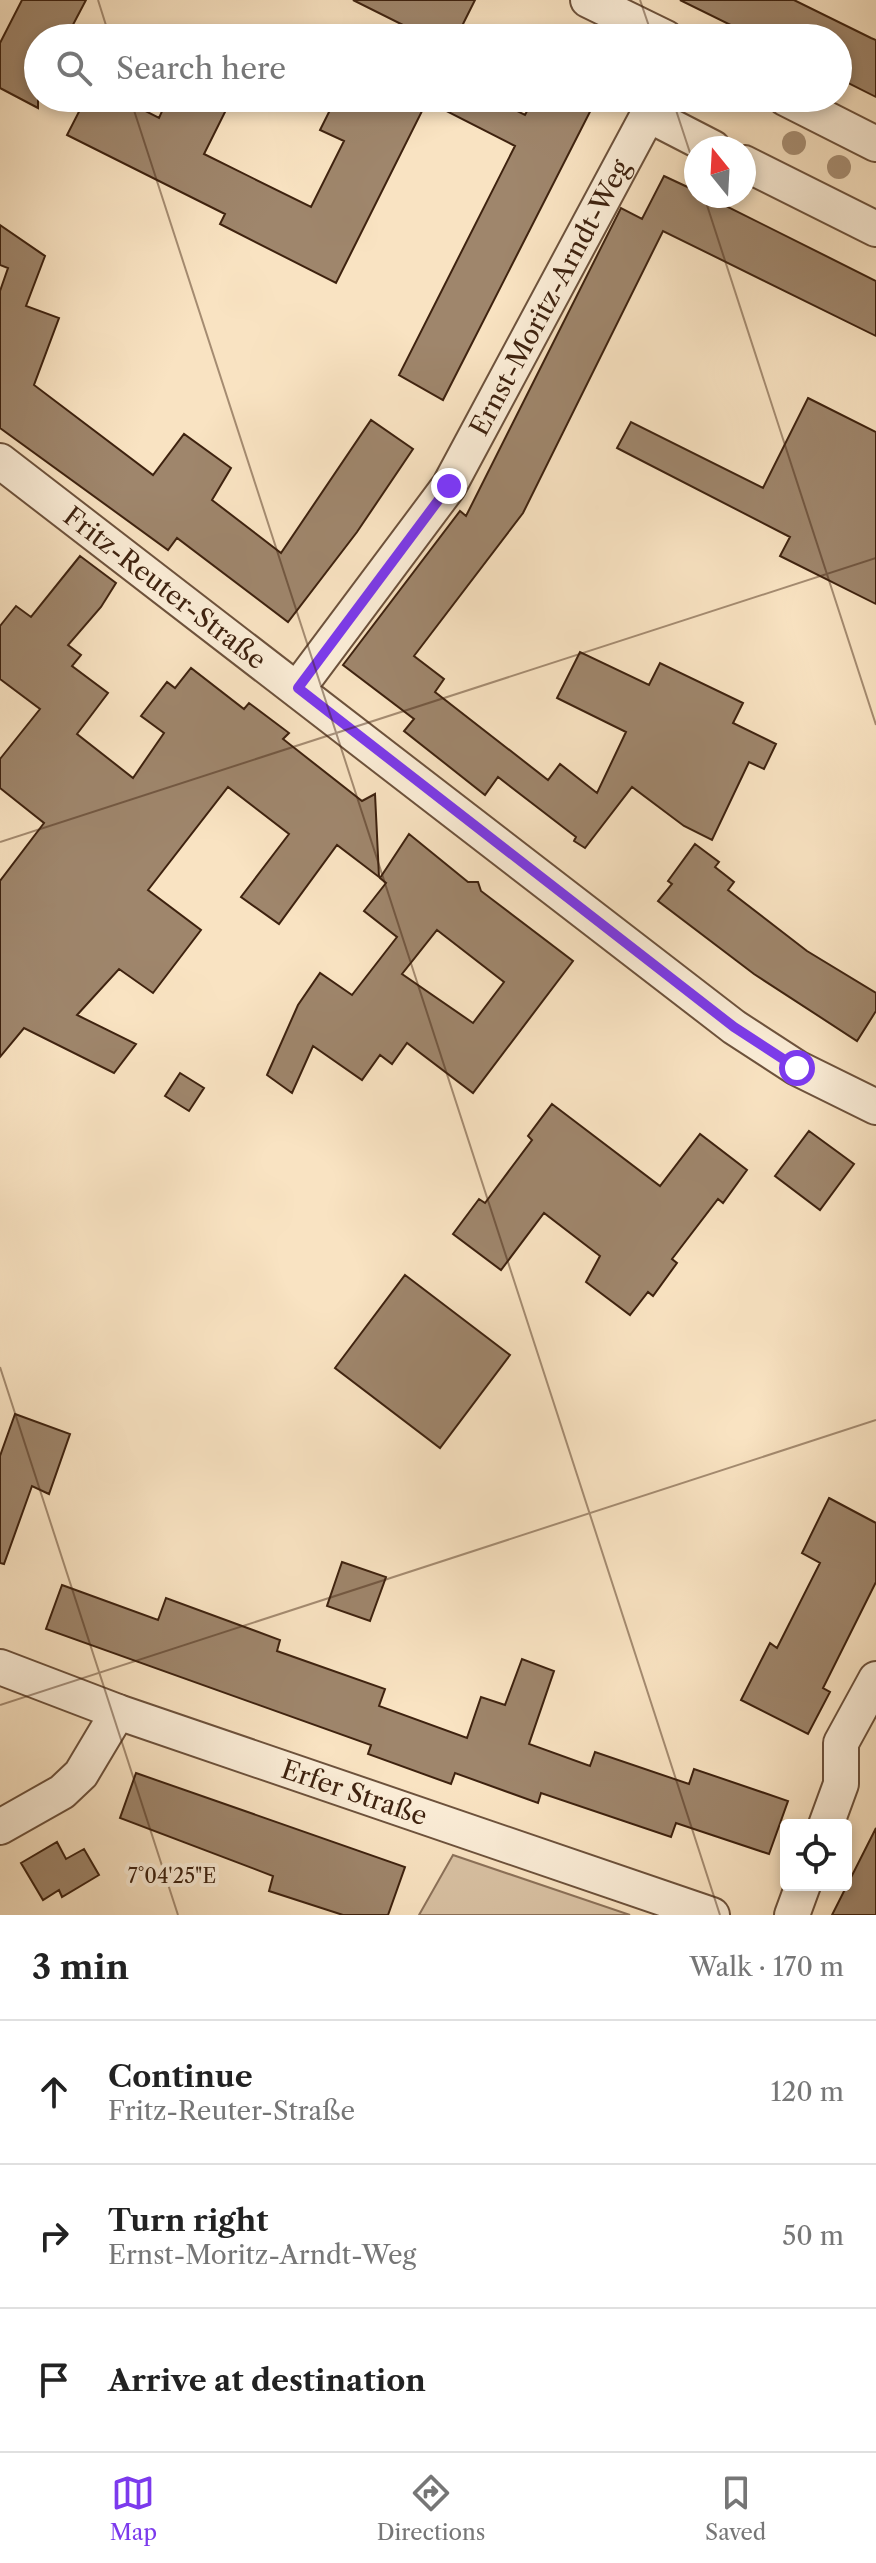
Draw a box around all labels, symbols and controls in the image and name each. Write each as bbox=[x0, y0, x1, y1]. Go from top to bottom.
search box bbox=[24, 24, 852, 112]
icon: search bbox=[52, 46, 96, 90]
text: Search here bbox=[116, 50, 286, 87]
north arrow bbox=[684, 136, 756, 208]
street label: Ernst-Moritz-Arndt-Weg bbox=[463, 154, 637, 441]
route end bbox=[431, 468, 467, 504]
street label: Fritz-Reuter-Straße bbox=[57, 500, 272, 676]
route start bbox=[779, 1050, 815, 1086]
street label: Erfer Straße bbox=[277, 1753, 431, 1832]
map controls bbox=[780, 1819, 852, 1891]
button: locate bbox=[780, 1819, 852, 1891]
text: 7°04'25"E bbox=[128, 1864, 216, 1888]
text: 3 min bbox=[32, 1946, 129, 1988]
text: Walk · 170 m bbox=[689, 1951, 844, 1983]
text: Continue bbox=[108, 2058, 253, 2095]
icon: ahead bbox=[32, 2070, 76, 2114]
text: 120 m bbox=[770, 2076, 844, 2108]
text: Fritz-Reuter-Straße bbox=[108, 2095, 355, 2127]
text: Turn right bbox=[108, 2202, 268, 2239]
icon: right bbox=[32, 2214, 76, 2258]
text: 50 m bbox=[782, 2220, 844, 2252]
text: Ernst-Moritz-Arndt-Weg bbox=[108, 2239, 416, 2271]
icon: arrive bbox=[32, 2358, 76, 2402]
text: Arrive at destination bbox=[108, 2362, 426, 2399]
tab: Map bbox=[110, 2471, 157, 2546]
tab: Directions bbox=[377, 2471, 485, 2546]
tab: Saved bbox=[705, 2471, 766, 2546]

